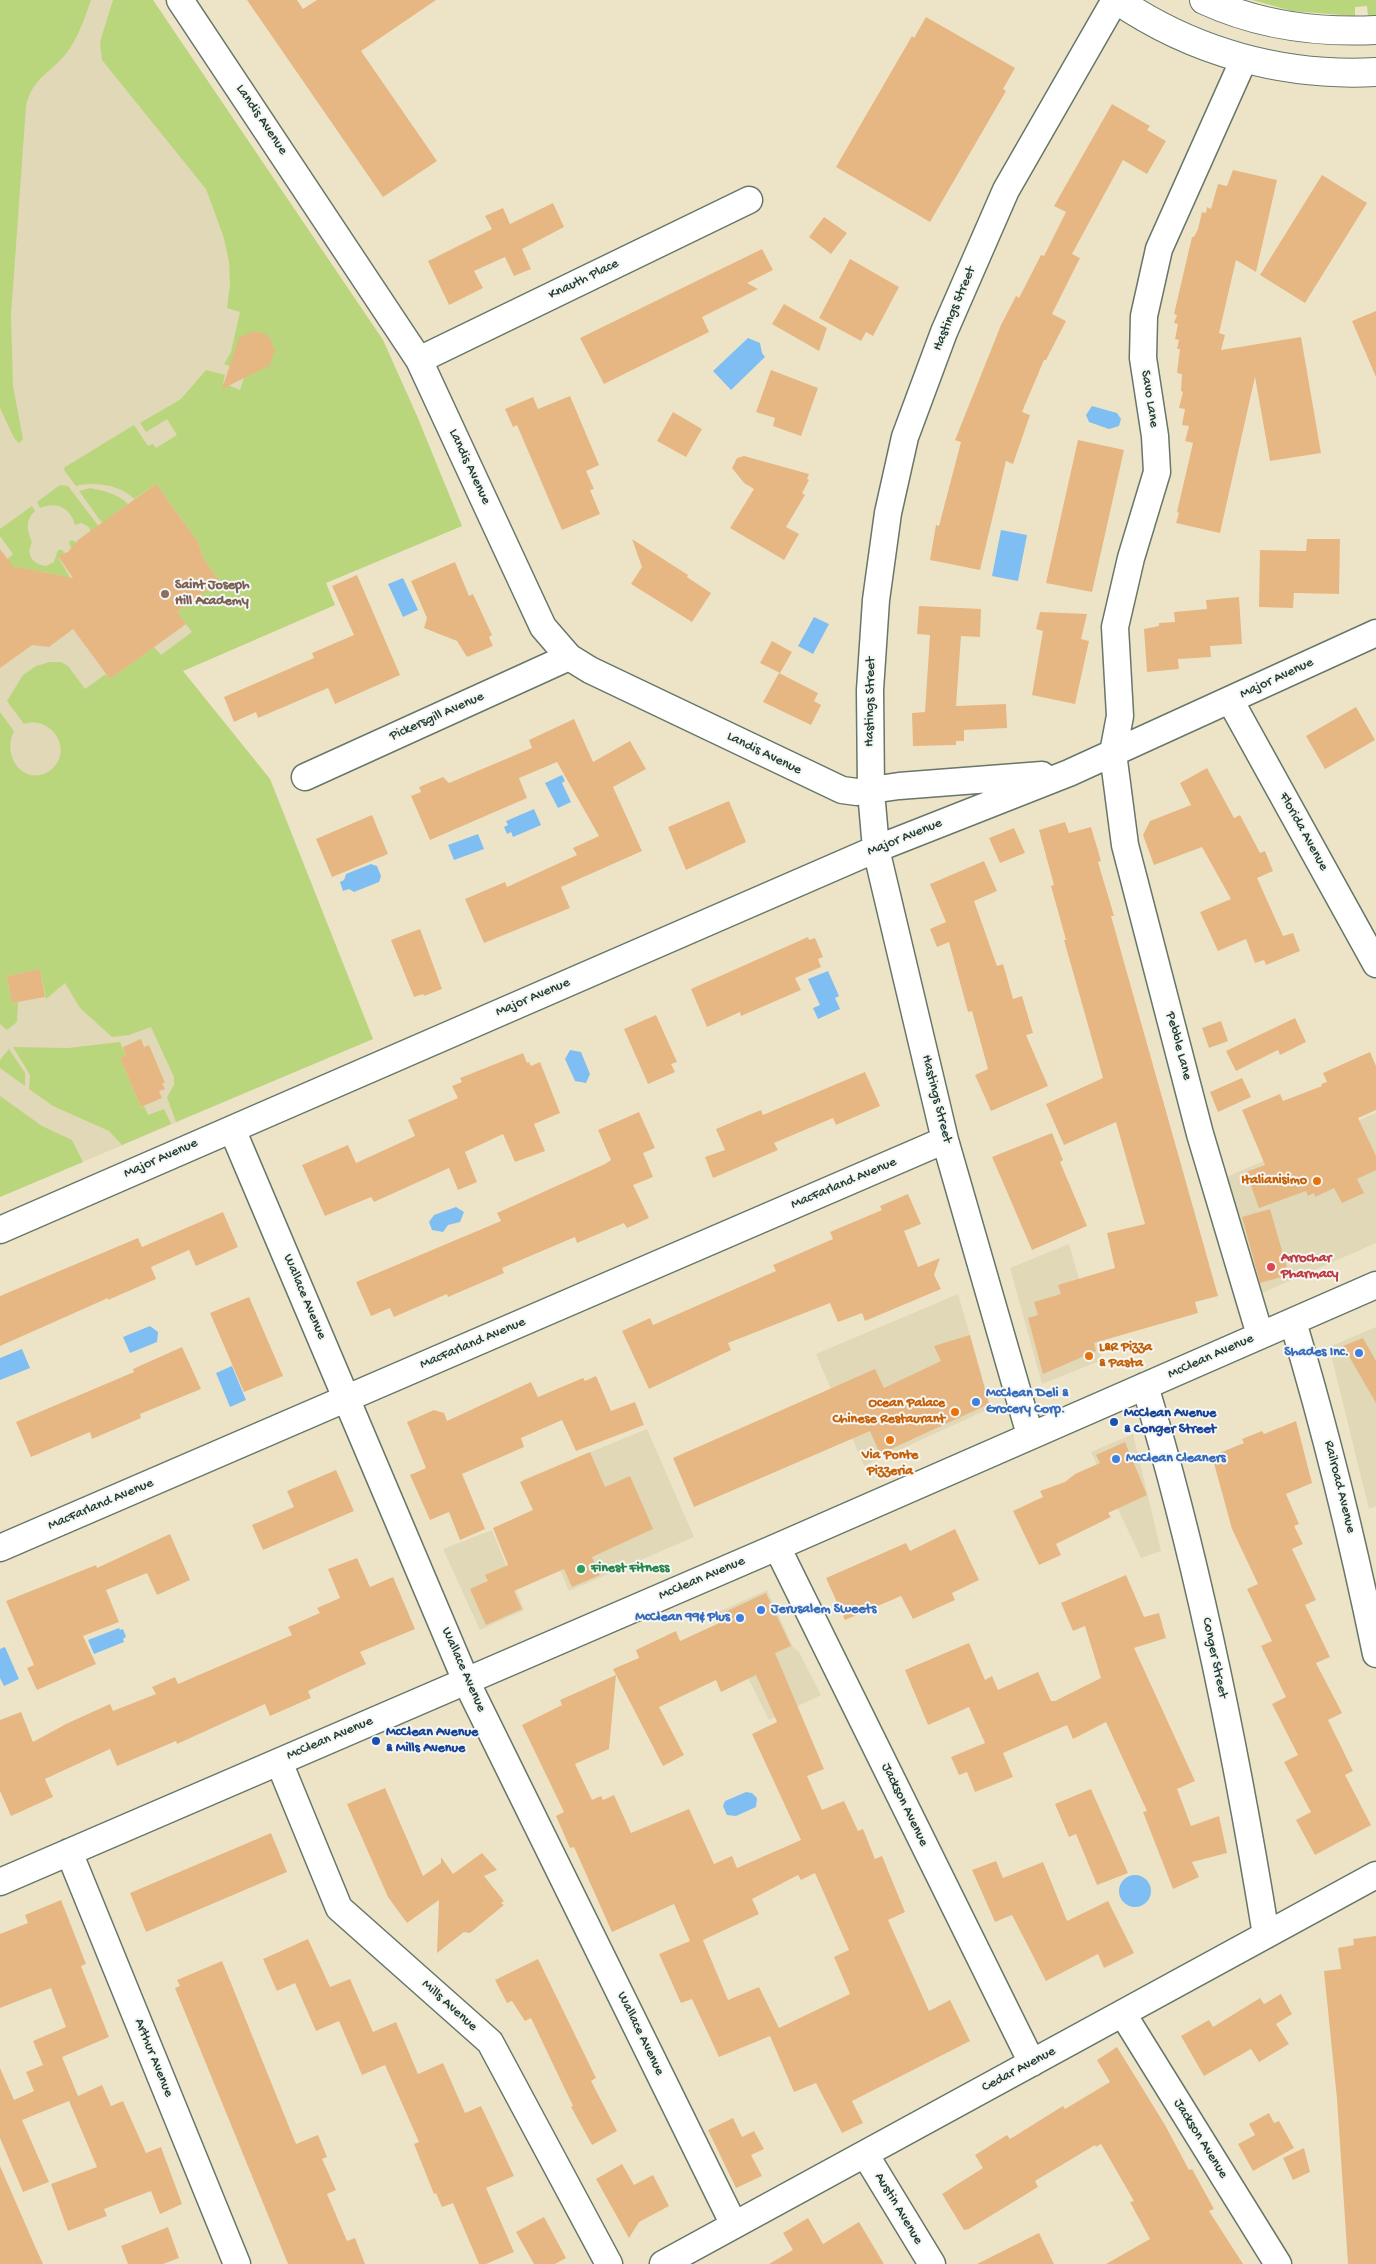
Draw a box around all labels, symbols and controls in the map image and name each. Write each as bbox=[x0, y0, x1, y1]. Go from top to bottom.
street label: Landis Avenue bbox=[231, 82, 291, 158]
street label: Knauth Place bbox=[546, 256, 622, 304]
street label: Hastings Street bbox=[930, 264, 980, 354]
street label: Savo Lane bbox=[1136, 369, 1162, 429]
street label: Landis Avenue bbox=[444, 427, 494, 507]
place label: Saint Joseph Hill Academy bbox=[175, 578, 249, 610]
marker: Saint Joseph Hill Academy bbox=[159, 588, 171, 600]
street label: Major Avenue bbox=[1238, 655, 1316, 703]
street label: Hastings Street bbox=[862, 657, 880, 747]
street label: Pickersgill Avenue bbox=[387, 689, 487, 745]
street label: Landis Avenue bbox=[724, 729, 804, 779]
street label: Florida Avenue bbox=[1275, 790, 1331, 874]
street label: Major Avenue bbox=[865, 815, 945, 861]
street label: Major Avenue bbox=[493, 975, 573, 1021]
street label: Pebble Lane bbox=[1161, 1010, 1195, 1082]
street label: Hastings Street bbox=[917, 1053, 955, 1145]
street label: Major Avenue bbox=[121, 1135, 201, 1183]
street label: MacFarland Avenue bbox=[789, 1154, 899, 1214]
place label: Italianisimo bbox=[1241, 1173, 1307, 1189]
marker: Italianisimo bbox=[1311, 1175, 1323, 1187]
place label: Arrochar Pharmacy bbox=[1281, 1251, 1338, 1284]
street label: Wallace Avenue bbox=[278, 1252, 330, 1342]
marker: Arrochar Pharmacy bbox=[1265, 1261, 1277, 1273]
street label: MacFarland Avenue bbox=[418, 1314, 528, 1374]
street label: McClean Avenue bbox=[1165, 1331, 1257, 1383]
place label: L&R Pizza & Pasta bbox=[1099, 1340, 1152, 1372]
place label: Shades Inc. bbox=[1284, 1345, 1349, 1361]
marker: Shades Inc. bbox=[1353, 1347, 1365, 1359]
marker: L&R Pizza & Pasta bbox=[1083, 1350, 1095, 1362]
place label: McClean Deli & Grocery Corp. bbox=[986, 1386, 1068, 1418]
place label: Ocean Palace Chinese Restaurant bbox=[832, 1396, 945, 1428]
marker: McClean Deli & Grocery Corp. bbox=[970, 1396, 982, 1408]
marker: Ocean Palace Chinese Restaurant bbox=[949, 1406, 961, 1418]
place label: McClean Avenue & Conger Street bbox=[1124, 1406, 1216, 1438]
marker: McClean Avenue & Conger Street bbox=[1108, 1416, 1120, 1428]
marker: Via Ponte Pizzeria bbox=[884, 1434, 896, 1446]
street label: Railroad Avenue bbox=[1319, 1439, 1359, 1535]
place label: Via Ponte Pizzeria bbox=[862, 1448, 918, 1480]
place label: McClean Cleaners bbox=[1126, 1451, 1226, 1467]
marker: McClean Cleaners bbox=[1110, 1453, 1122, 1465]
street label: MacFarland Avenue bbox=[46, 1475, 156, 1535]
street label: McClean Avenue bbox=[656, 1553, 748, 1605]
place label: Finest Fitness bbox=[591, 1561, 669, 1577]
marker: Finest Fitness bbox=[575, 1563, 587, 1575]
place label: Jerusalem Sweets bbox=[771, 1602, 876, 1618]
marker: Jerusalem Sweets bbox=[755, 1604, 767, 1616]
place label: McClean 99¢ Plus bbox=[635, 1610, 730, 1626]
marker: McClean 99¢ Plus bbox=[734, 1612, 746, 1624]
street label: Conger Street bbox=[1197, 1616, 1231, 1700]
street label: Wallace Avenue bbox=[437, 1625, 489, 1715]
street label: McClean Avenue bbox=[284, 1713, 376, 1765]
place label: McClean Avenue & Mills Avenue bbox=[386, 1725, 478, 1758]
marker: McClean Avenue & Mills Avenue bbox=[370, 1735, 382, 1747]
street label: Jackson Avenue bbox=[877, 1761, 931, 1849]
street label: Mills Avenue bbox=[418, 1977, 480, 2035]
street label: Wallace Avenue bbox=[613, 1989, 667, 2079]
street label: Arthur Avenue bbox=[130, 2016, 176, 2100]
street label: Cedar Avenue bbox=[979, 2044, 1059, 2096]
street label: Jackson Avenue bbox=[1169, 2096, 1231, 2182]
street label: Austin Avenue bbox=[870, 2170, 926, 2248]

